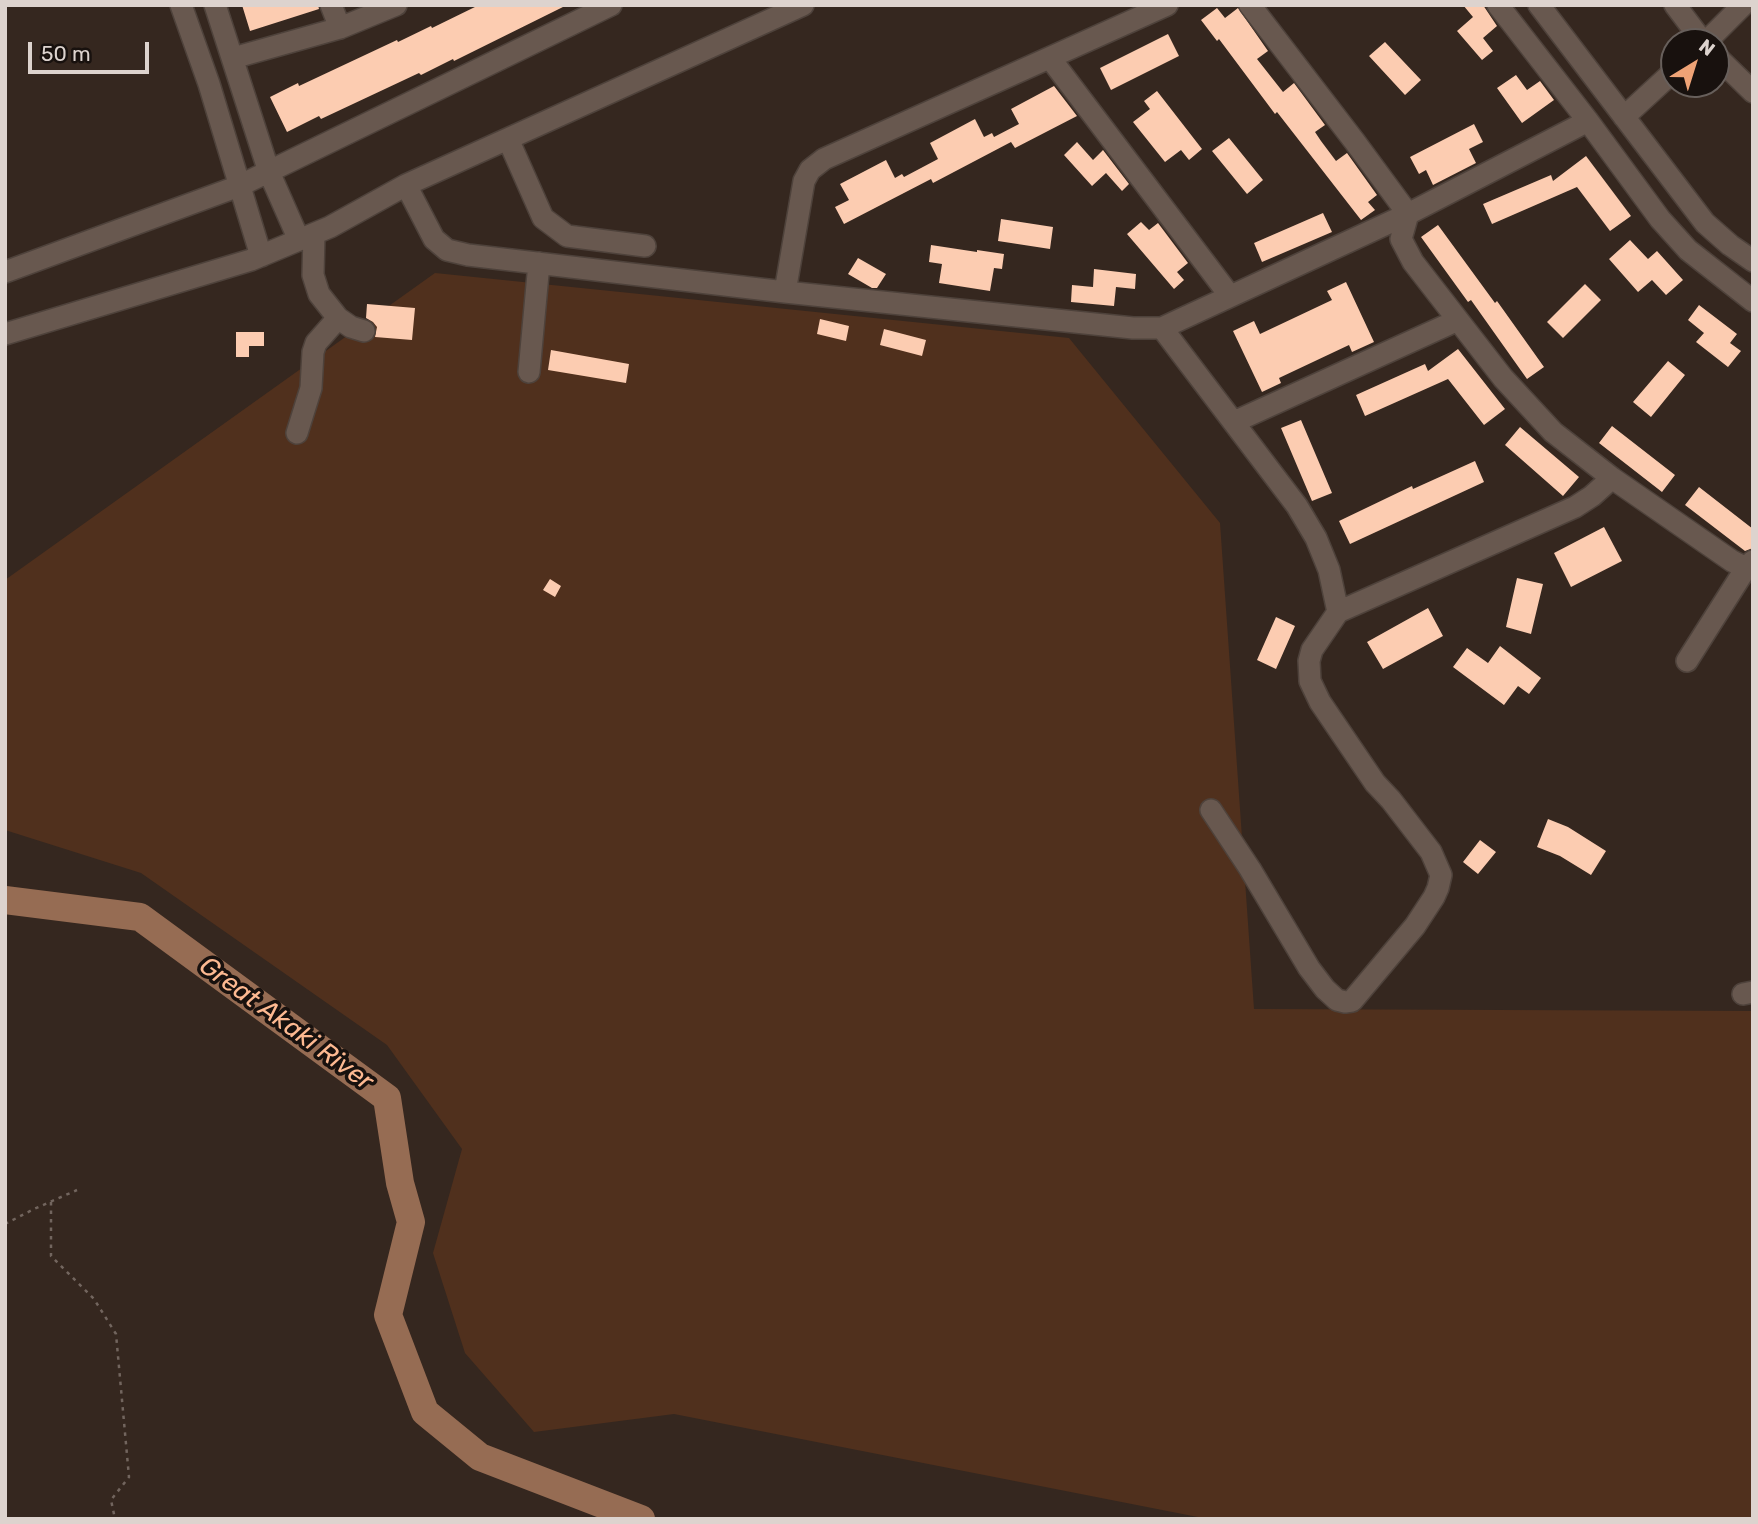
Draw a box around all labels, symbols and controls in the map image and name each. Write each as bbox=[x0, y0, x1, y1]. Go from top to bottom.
scale bar bbox=[32, 28, 152, 72]
north arrow bbox=[1660, 28, 1730, 98]
text: N bbox=[1695, 34, 1719, 61]
text: 50 m bbox=[41, 41, 91, 66]
water label: Great Akaki River bbox=[193, 950, 379, 1098]

